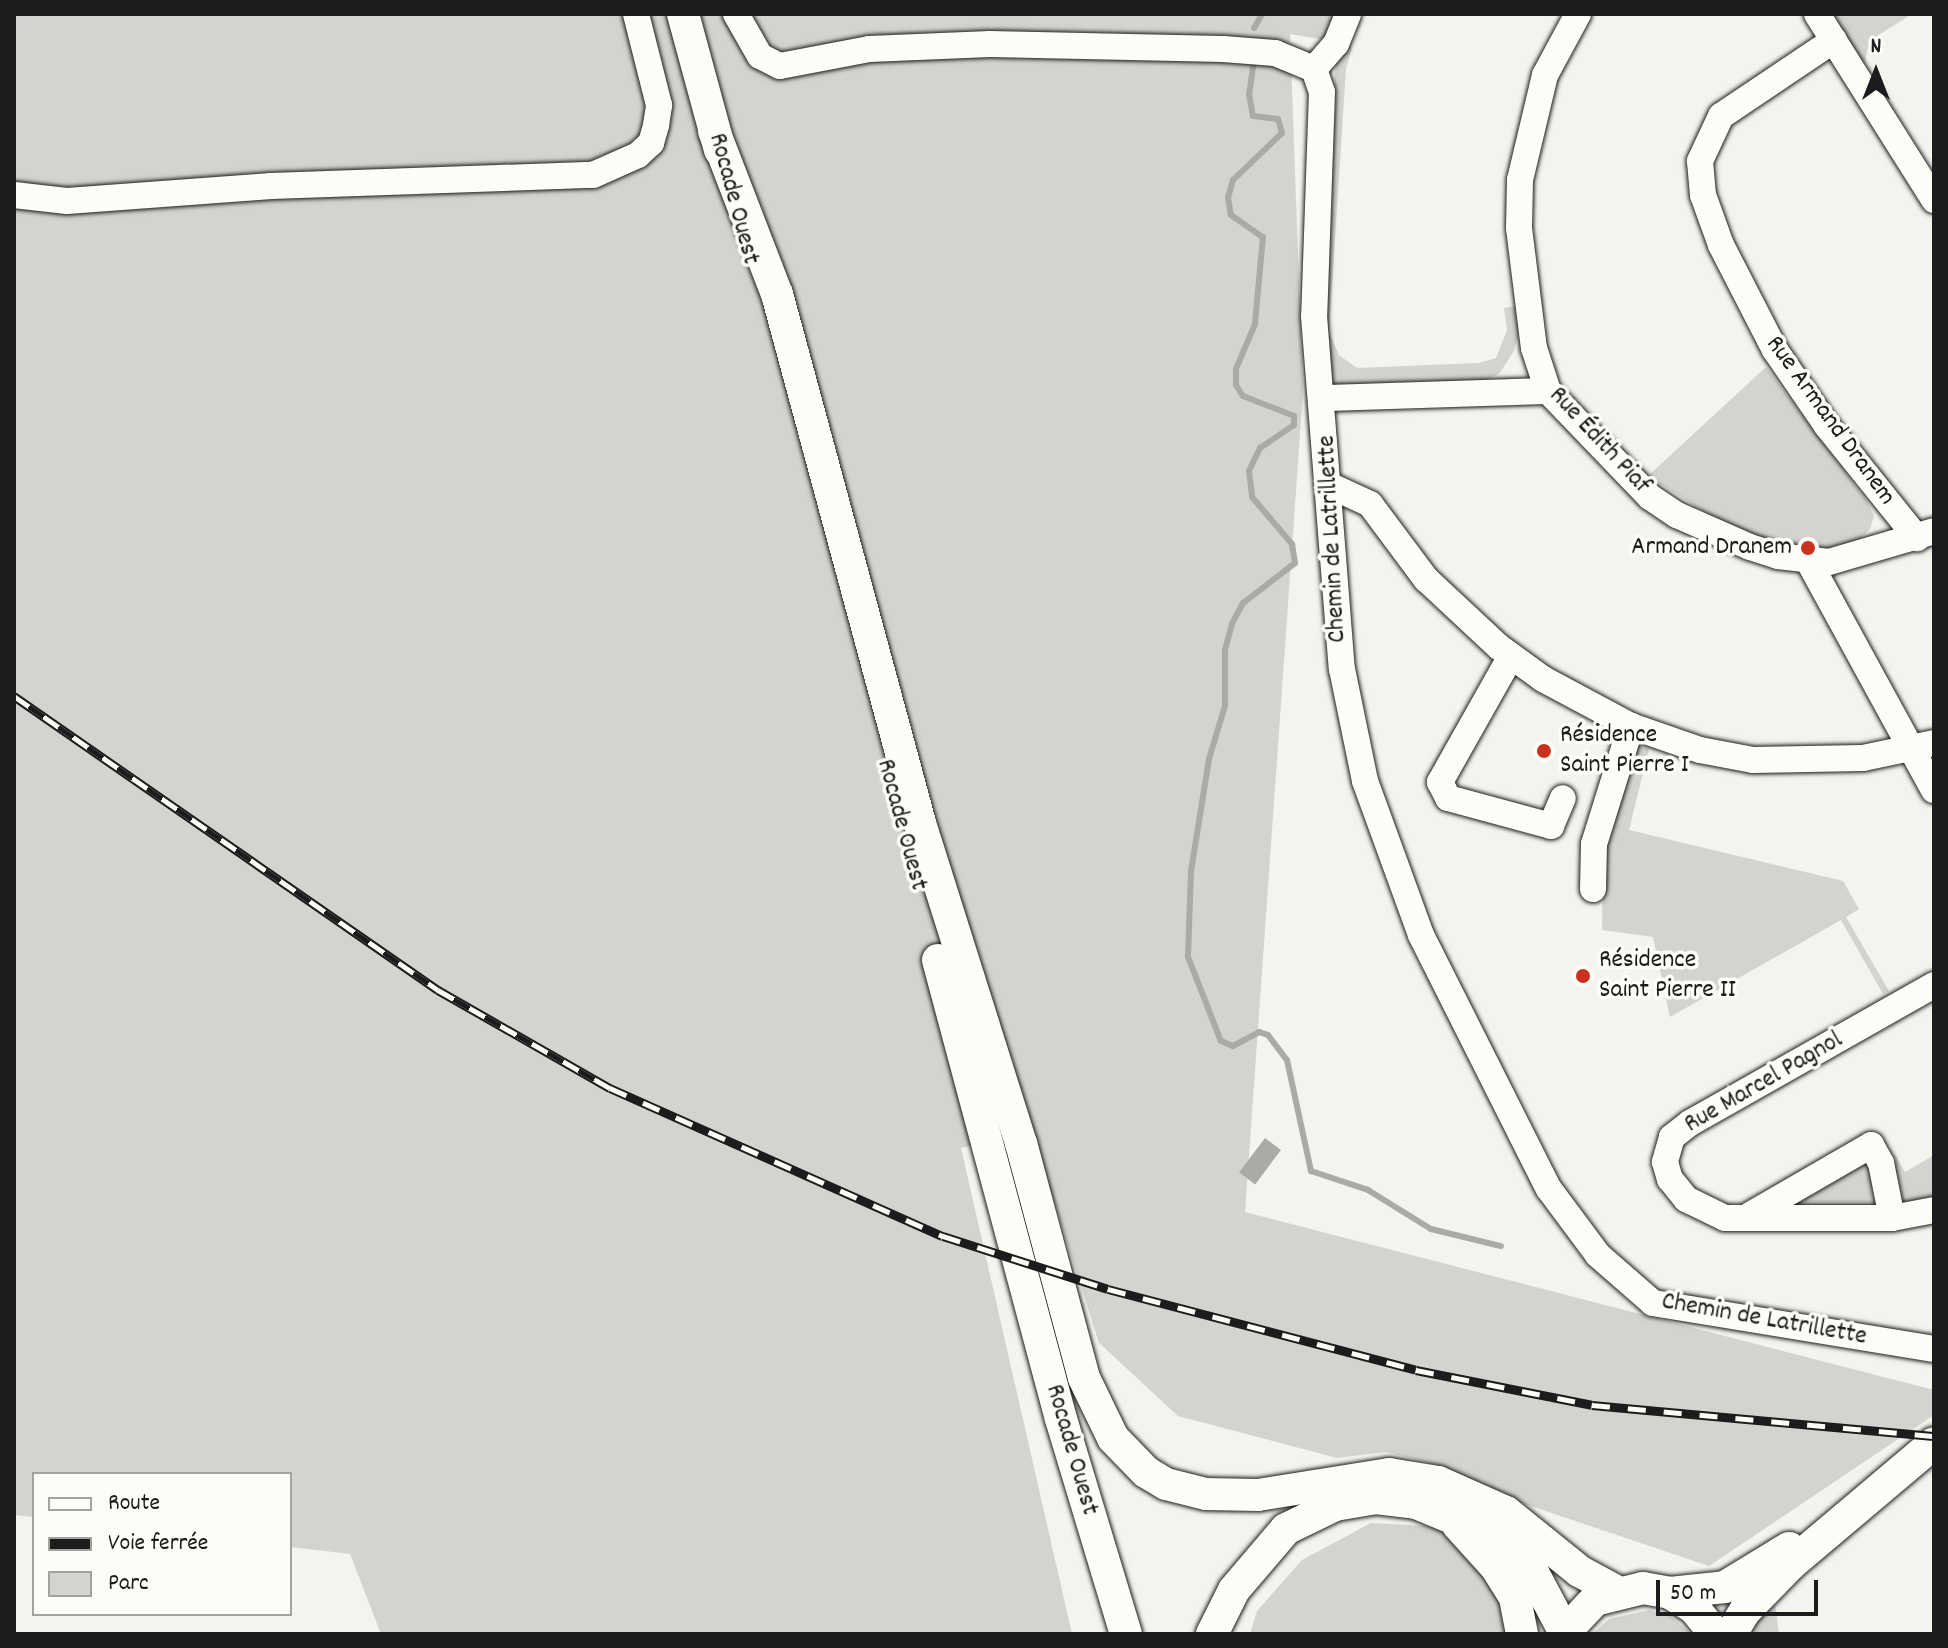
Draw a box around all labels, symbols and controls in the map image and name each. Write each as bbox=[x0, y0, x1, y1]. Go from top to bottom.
north arrow bbox=[1836, 32, 1916, 112]
text: N bbox=[1871, 32, 1881, 63]
street label: Rocade Ouest bbox=[701, 130, 765, 268]
street label: Rue Armand Dranem bbox=[1758, 330, 1902, 512]
street label: Rue Édith Piaf bbox=[1541, 381, 1657, 501]
street label: Chemin de Latrillette bbox=[1312, 435, 1354, 643]
place label: Armand Dranem bbox=[1631, 532, 1792, 564]
marker: Armand Dranem bbox=[1799, 539, 1817, 557]
place label: Résidence Saint Pierre I bbox=[1560, 720, 1689, 782]
marker: Résidence Saint Pierre I bbox=[1535, 742, 1553, 760]
street label: Rocade Ouest bbox=[869, 756, 933, 894]
place label: Résidence Saint Pierre II bbox=[1599, 945, 1736, 1006]
marker: Résidence Saint Pierre II bbox=[1574, 967, 1592, 985]
street label: Rue Marcel Pagnol bbox=[1679, 1025, 1849, 1141]
street label: Chemin de Latrillette bbox=[1659, 1287, 1869, 1353]
street label: Rocade Ouest bbox=[1037, 1381, 1105, 1519]
legend bbox=[32, 1472, 292, 1616]
text: Route bbox=[108, 1487, 160, 1521]
text: Voie ferrée bbox=[108, 1527, 208, 1561]
scale bar bbox=[1660, 1564, 1822, 1614]
text: Parc bbox=[108, 1567, 149, 1601]
text: 50 m bbox=[1670, 1577, 1716, 1611]

